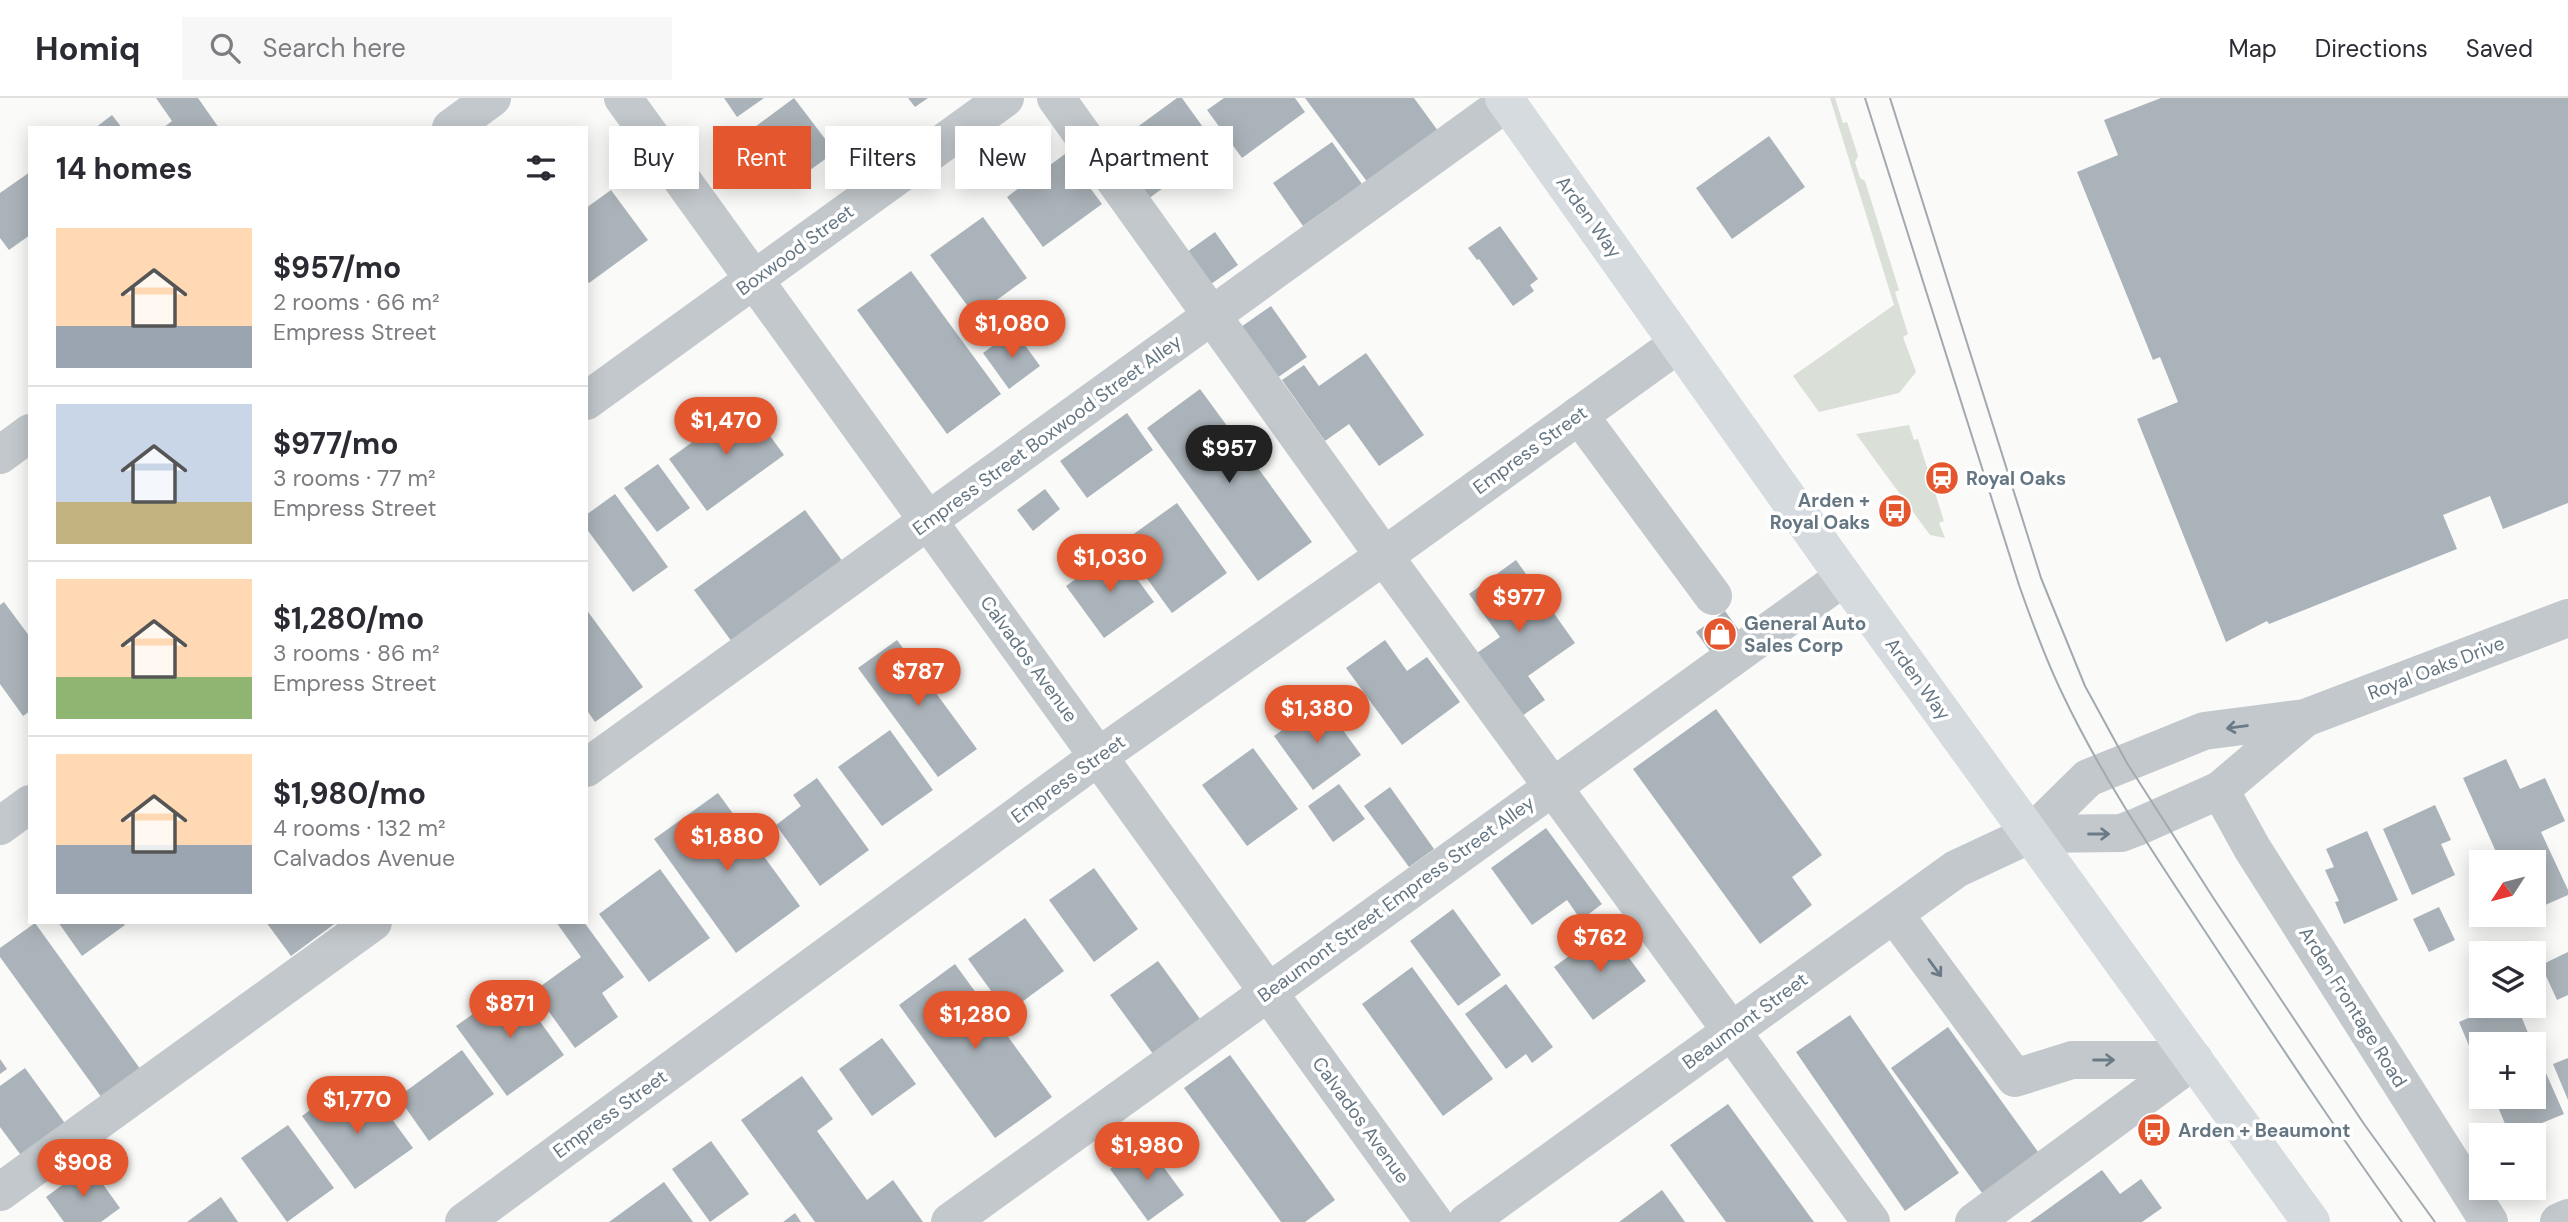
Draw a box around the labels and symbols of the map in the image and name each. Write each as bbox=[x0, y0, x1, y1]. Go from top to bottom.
street label: Arden Way bbox=[1551, 171, 1628, 264]
street label: Boxwood Street bbox=[731, 199, 859, 301]
pin: $1,080 bbox=[955, 300, 1069, 360]
street label: Empress Street Boxwood Street Alley bbox=[908, 329, 1187, 541]
pin: $1,470 bbox=[669, 398, 783, 457]
street label: Empress Street bbox=[1468, 400, 1592, 500]
pin: $957 bbox=[1188, 426, 1270, 485]
station icon: Royal Oaks bbox=[1923, 459, 1961, 497]
place label: Royal Oaks bbox=[1966, 466, 2066, 491]
place label: Arden + Royal Oaks bbox=[1770, 488, 1870, 535]
bus stop icon: Arden + Royal Oaks bbox=[1876, 492, 1914, 530]
pin: $1,030 bbox=[1053, 534, 1167, 594]
pin: $977 bbox=[1478, 574, 1560, 634]
street label: Calvados Avenue bbox=[975, 591, 1083, 727]
place label: General Auto Sales Corp bbox=[1744, 611, 1866, 658]
shop icon: General Auto Sales Corp bbox=[1701, 615, 1739, 653]
street label: Royal Oaks Drive bbox=[2364, 630, 2508, 706]
street label: Arden Way bbox=[1880, 633, 1957, 726]
pin: $787 bbox=[877, 648, 959, 708]
pin: $1,380 bbox=[1260, 686, 1374, 745]
one-way arrow bbox=[2226, 720, 2249, 733]
street label: Empress Street bbox=[1006, 729, 1130, 829]
street label: Beaumont Street Empress Street Alley bbox=[1253, 790, 1540, 1008]
pin: $1,880 bbox=[670, 814, 784, 873]
one-way arrow bbox=[2087, 827, 2110, 841]
north arrow bbox=[2469, 850, 2546, 928]
pin: $762 bbox=[1559, 914, 1641, 974]
street label: Arden Frontage Road bbox=[2293, 922, 2413, 1092]
one-way arrow bbox=[1927, 959, 1942, 978]
street label: Beaumont Street bbox=[1677, 967, 1813, 1075]
pin: $871 bbox=[469, 981, 551, 1040]
pin: $1,280 bbox=[918, 992, 1032, 1051]
street label: Calvados Avenue bbox=[1307, 1052, 1415, 1188]
one-way arrow bbox=[2093, 1053, 2116, 1067]
street label: Empress Street bbox=[548, 1064, 672, 1164]
pin: $1,770 bbox=[300, 1076, 414, 1136]
bus stop icon: Arden + Beaumont bbox=[2135, 1111, 2173, 1149]
place label: Arden + Beaumont bbox=[2178, 1118, 2350, 1143]
pin: $1,980 bbox=[1090, 1122, 1204, 1182]
pin: $908 bbox=[42, 1140, 124, 1199]

